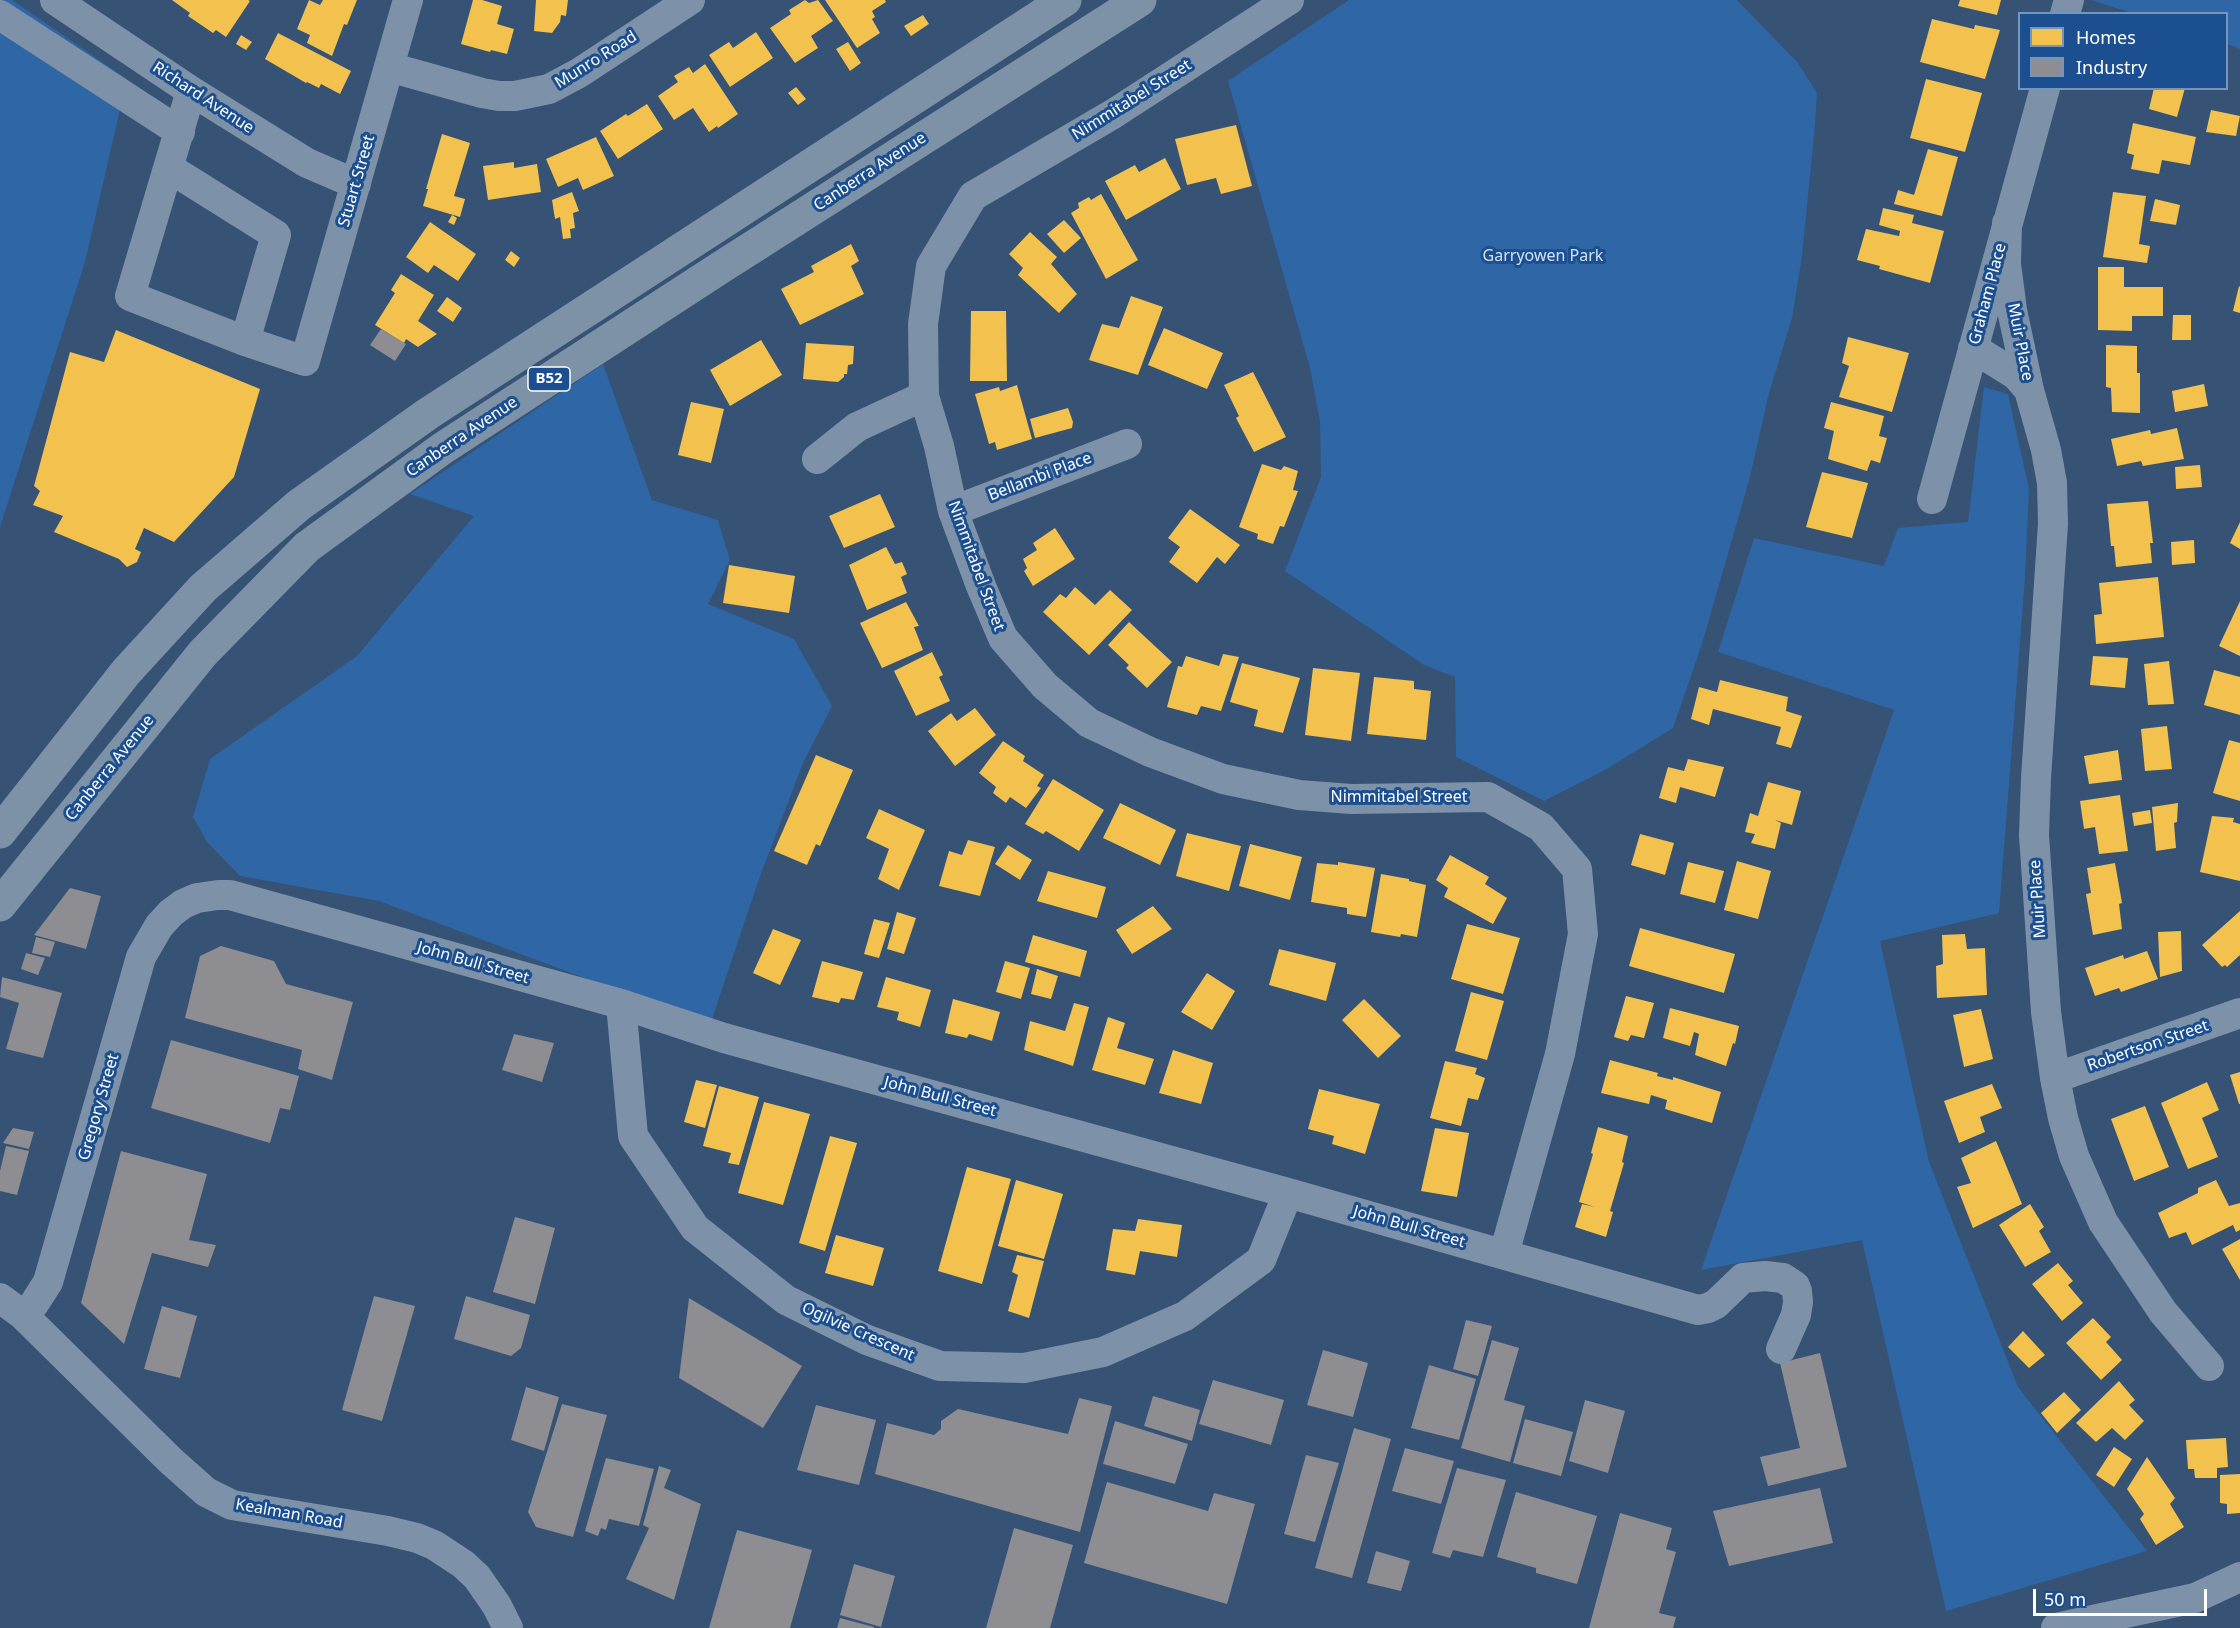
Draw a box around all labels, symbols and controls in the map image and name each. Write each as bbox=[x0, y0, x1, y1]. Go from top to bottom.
legend bbox=[2018, 12, 2228, 90]
text: Homes bbox=[2076, 25, 2136, 49]
street label: Munro Road bbox=[552, 27, 640, 93]
text: Industry bbox=[2076, 55, 2147, 79]
street label: Nimmitabel Street bbox=[1069, 56, 1195, 144]
street label: Richard Avenue bbox=[149, 58, 257, 138]
street label: Canberra Avenue bbox=[810, 129, 930, 215]
street label: Stuart Street bbox=[335, 133, 379, 229]
street label: Graham Place bbox=[1965, 241, 2011, 347]
park label: Garryowen Park bbox=[1483, 246, 1603, 266]
street label: Muir Place bbox=[2003, 302, 2037, 382]
road number: B52 bbox=[528, 367, 570, 391]
street label: Canberra Avenue bbox=[403, 393, 521, 481]
street label: Bellambi Place bbox=[986, 448, 1094, 506]
street label: Nimmitabel Street bbox=[944, 498, 1008, 634]
street label: Canberra Avenue bbox=[62, 711, 158, 825]
street label: Nimmitabel Street bbox=[1331, 787, 1467, 807]
street label: Muir Place bbox=[2026, 859, 2050, 939]
street label: John Bull Street bbox=[415, 938, 531, 988]
street label: Robertson Street bbox=[2085, 1016, 2211, 1076]
street label: Gregory Street bbox=[75, 1051, 123, 1163]
street label: John Bull Street bbox=[882, 1073, 998, 1121]
street label: John Bull Street bbox=[1351, 1202, 1467, 1252]
street label: Ogilvie Crescent bbox=[799, 1299, 917, 1365]
street label: Kealman Road bbox=[234, 1495, 344, 1533]
scale bar bbox=[2036, 1577, 2210, 1615]
text: 50 m bbox=[2044, 1587, 2086, 1611]

